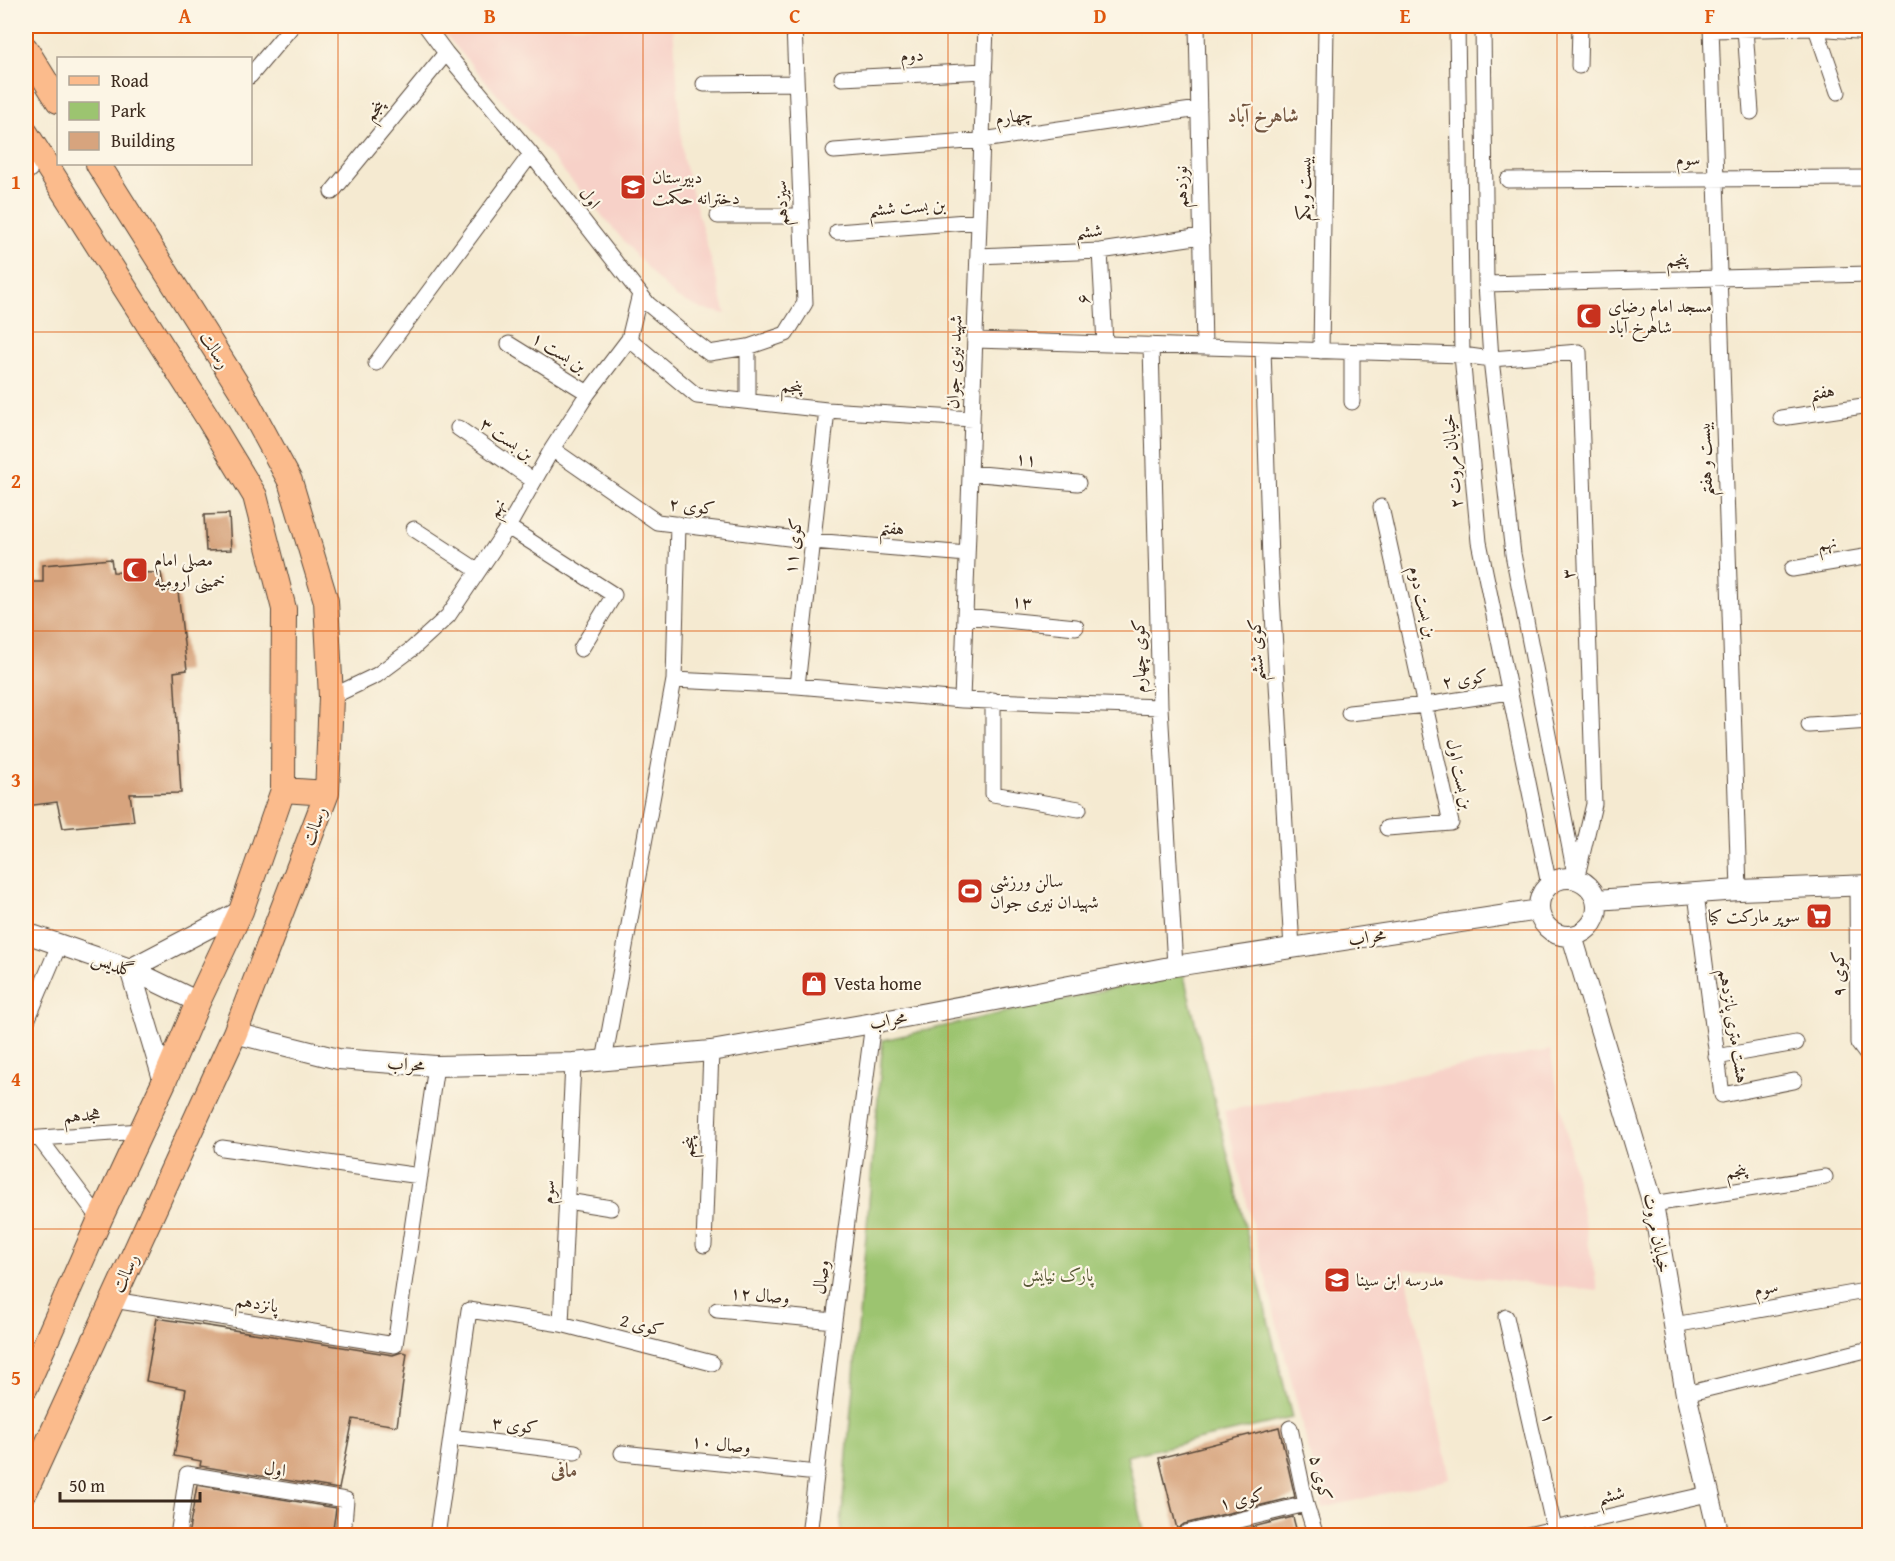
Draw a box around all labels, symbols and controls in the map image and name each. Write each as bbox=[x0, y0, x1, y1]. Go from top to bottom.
text: A bbox=[179, 1, 192, 30]
text: B bbox=[484, 1, 496, 30]
text: C bbox=[789, 1, 801, 30]
text: D bbox=[1093, 1, 1107, 30]
text: E bbox=[1400, 1, 1411, 30]
text: F bbox=[1705, 1, 1715, 30]
street label: دوم bbox=[900, 40, 925, 72]
legend bbox=[57, 57, 252, 165]
text: Road bbox=[111, 67, 149, 94]
street label: پنجم bbox=[356, 92, 395, 129]
text: Park bbox=[111, 97, 147, 124]
street label: چهارم bbox=[993, 99, 1035, 135]
district label: شاهرخ آباد bbox=[1227, 100, 1299, 134]
text: Building bbox=[111, 127, 175, 154]
street label: سوم bbox=[1675, 145, 1701, 175]
street label: بیست و یکم bbox=[1289, 155, 1322, 221]
place label: دبیرستان دخترانه حکمت bbox=[652, 163, 740, 211]
street label: نوزدهم bbox=[1167, 165, 1198, 208]
text: 1 bbox=[11, 167, 21, 196]
school or university icon: دبیرستان دخترانه حکمت bbox=[618, 172, 648, 202]
street label: سیزدهم bbox=[766, 180, 799, 226]
street label: اول bbox=[573, 181, 608, 215]
street label: بن بست ششم bbox=[867, 190, 947, 228]
street label: ششم bbox=[1074, 216, 1104, 250]
street label: پنجم bbox=[1666, 246, 1689, 277]
place label: مسجد امام رضای شاهرخ آباد bbox=[1608, 292, 1712, 343]
street label: ۶ bbox=[1069, 293, 1096, 305]
mosque icon: مسجد امام رضای شاهرخ آباد bbox=[1574, 301, 1604, 331]
street label: شهید نیری جوان bbox=[938, 314, 969, 410]
street label: بن بست ۱ bbox=[526, 324, 593, 379]
street label: رسالت bbox=[193, 325, 238, 374]
street label: پنجم bbox=[779, 371, 806, 404]
street label: هفتم bbox=[1808, 376, 1837, 412]
street label: بن بست ۳ bbox=[475, 410, 540, 467]
street label: خیابان مروت ۲ bbox=[1434, 412, 1469, 510]
street label: بیست و هفتم bbox=[1690, 421, 1724, 497]
street label: ۱۱ bbox=[1014, 444, 1038, 473]
text: 2 bbox=[11, 466, 21, 495]
street label: کوی ۲ bbox=[667, 489, 717, 522]
street label: نهم bbox=[479, 493, 515, 525]
street label: هفتم bbox=[878, 513, 906, 547]
street label: کوی ۱۱ bbox=[776, 516, 809, 576]
street label: نهم bbox=[1815, 528, 1839, 561]
place label: مصلی امام خمینی ارومیه bbox=[154, 546, 225, 594]
mosque icon: مصلی امام خمینی ارومیه bbox=[120, 555, 150, 585]
street label: بن بست دوم bbox=[1399, 563, 1445, 642]
street label: ۳ bbox=[1554, 568, 1581, 580]
street label: ۱۳ bbox=[1010, 587, 1034, 616]
street label: کوی ششم bbox=[1240, 618, 1276, 682]
street label: کوی چهارم bbox=[1124, 619, 1156, 693]
street label: کوی ۲ bbox=[1440, 662, 1490, 695]
street label: بن بست اول bbox=[1440, 736, 1481, 813]
text: 3 bbox=[11, 765, 21, 794]
street label: رسالت bbox=[294, 802, 333, 850]
place label: سالن ورزشی شهیدان نیری جوان bbox=[990, 867, 1099, 915]
sports icon: سالن ورزشی شهیدان نیری جوان bbox=[955, 876, 985, 906]
supermarket icon: سوپر مارکت کیا bbox=[1804, 901, 1834, 931]
place label: سوپر مارکت کیا bbox=[1708, 902, 1800, 929]
street label: محراب bbox=[1346, 920, 1388, 953]
street label: گلدیس bbox=[88, 943, 138, 984]
street label: کوی ۹ bbox=[1824, 951, 1851, 997]
street label: هشت متری پانزدهم bbox=[1708, 967, 1757, 1086]
shop icon: Vesta home bbox=[799, 969, 829, 999]
place label: Vesta home bbox=[834, 970, 922, 997]
street label: محراب bbox=[867, 1003, 909, 1036]
street label: محراب bbox=[386, 1049, 426, 1078]
text: 4 bbox=[11, 1064, 21, 1093]
street label: هجدهم bbox=[62, 1100, 102, 1133]
street label: پنجم bbox=[674, 1135, 705, 1158]
street label: پنجم bbox=[1723, 1155, 1750, 1189]
street label: سوم bbox=[533, 1179, 565, 1205]
street label: خیابان مروت bbox=[1637, 1191, 1678, 1275]
street label: رسالت bbox=[104, 1249, 145, 1297]
street label: وصال bbox=[805, 1258, 836, 1296]
park label: پارک نیایش bbox=[1022, 1261, 1095, 1288]
school or university icon: مدرسه ابن سینا bbox=[1322, 1265, 1352, 1295]
place label: مدرسه ابن سینا bbox=[1356, 1266, 1444, 1293]
street label: سوم bbox=[1751, 1272, 1781, 1306]
street label: وصال ۱۲ bbox=[729, 1278, 791, 1311]
street label: پانزدهم bbox=[233, 1286, 282, 1323]
street label: کوی 2 bbox=[617, 1306, 667, 1343]
text: 5 bbox=[11, 1363, 21, 1392]
street label: کوی ۳ bbox=[490, 1408, 540, 1441]
street label: ۱ bbox=[1535, 1410, 1564, 1426]
street label: وصال ۱۰ bbox=[690, 1427, 752, 1460]
street label: کوی ۵ bbox=[1303, 1452, 1340, 1503]
street label: اول bbox=[262, 1453, 288, 1484]
district label: مافی bbox=[550, 1455, 577, 1484]
scale bar bbox=[60, 1465, 200, 1503]
text: 50 m bbox=[69, 1472, 105, 1499]
street label: ششم bbox=[1595, 1478, 1628, 1516]
street label: کوی ۱ bbox=[1216, 1480, 1267, 1517]

